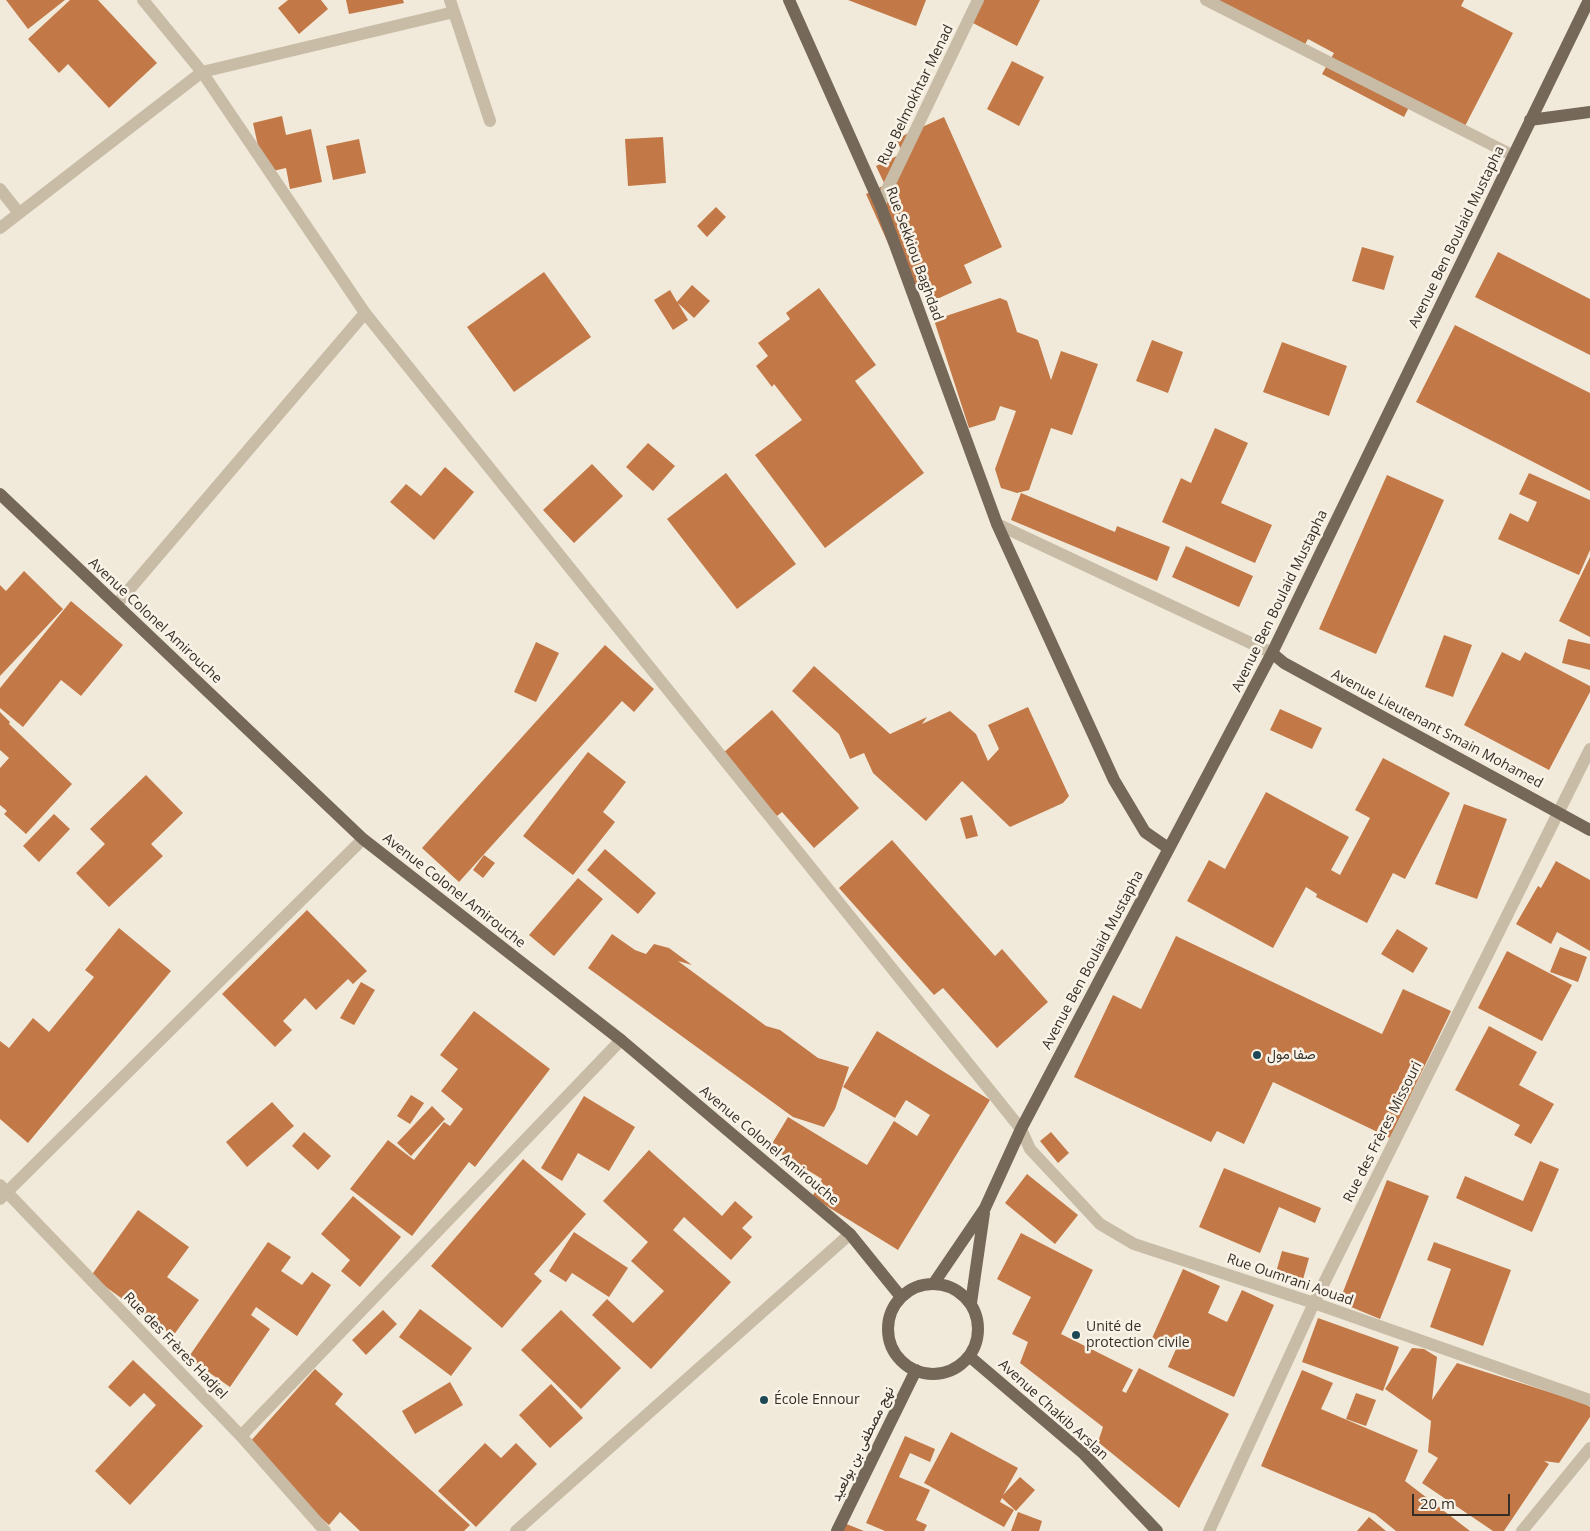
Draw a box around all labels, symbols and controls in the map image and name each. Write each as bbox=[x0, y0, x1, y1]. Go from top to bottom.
street label: Rue Belmokhtar Menad bbox=[875, 22, 957, 168]
street label: Avenue Ben Boulaid Mustapha bbox=[1406, 143, 1508, 331]
street label: Rue Sekkiou Baghdad bbox=[882, 185, 946, 323]
street label: Avenue Ben Boulaid Mustapha bbox=[1229, 507, 1331, 695]
street label: Avenue Colonel Amirouche bbox=[85, 555, 225, 687]
street label: Avenue Lieutenant Smain Mohamed bbox=[1328, 666, 1546, 792]
street label: Avenue Colonel Amirouche bbox=[379, 830, 529, 952]
street label: Avenue Ben Boulaid Mustapha bbox=[1039, 868, 1147, 1052]
place label: صفا مول bbox=[1267, 1047, 1316, 1063]
marker: صفا مول bbox=[1251, 1049, 1263, 1061]
street label: Rue des Frères Missouri bbox=[1340, 1059, 1426, 1205]
street label: Avenue Colonel Amirouche bbox=[696, 1083, 842, 1209]
street label: Rue Oumrani Aouad bbox=[1225, 1250, 1355, 1310]
street label: Rue des Frères Hadjel bbox=[120, 1289, 230, 1403]
place label: Unité de protection civile bbox=[1086, 1319, 1190, 1351]
marker: Unité de protection civile bbox=[1070, 1329, 1082, 1341]
street label: Avenue Chakib Arslan bbox=[995, 1356, 1111, 1464]
street label: نهج مصطفى بن بولعيد bbox=[828, 1384, 898, 1504]
place label: École Ennour bbox=[774, 1392, 860, 1408]
marker: École Ennour bbox=[758, 1394, 770, 1406]
scale bar bbox=[1415, 1484, 1512, 1516]
text: 20 m bbox=[1420, 1493, 1455, 1513]

